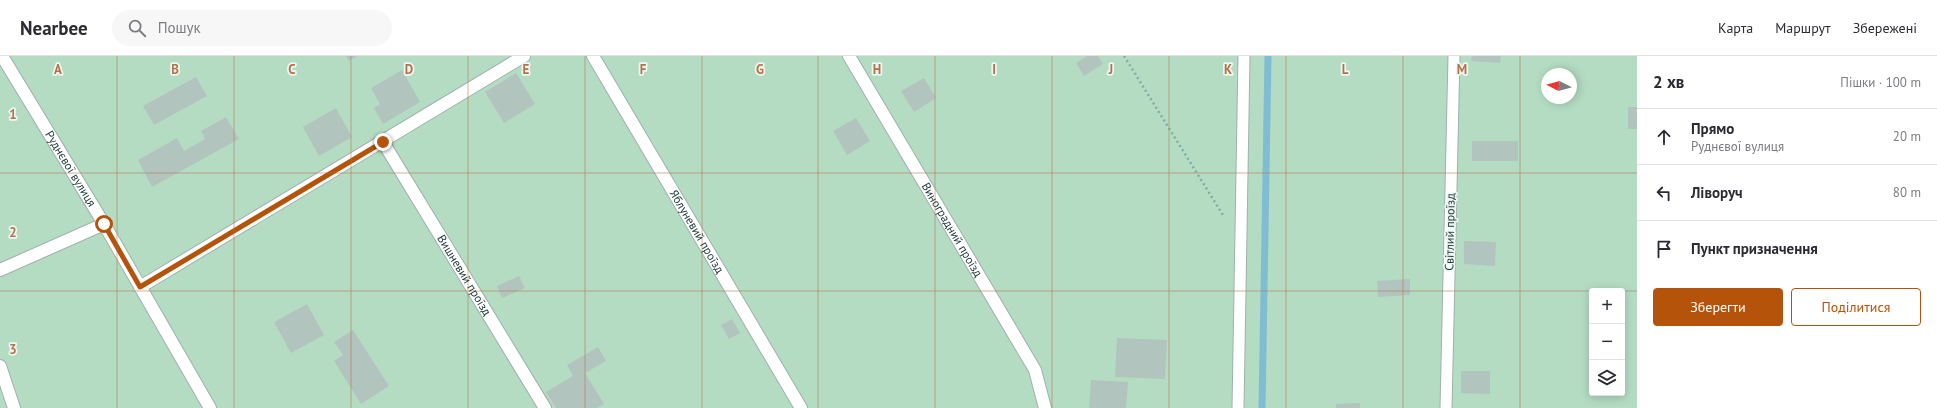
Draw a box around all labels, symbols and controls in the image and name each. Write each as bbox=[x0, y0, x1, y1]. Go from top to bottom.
search box bbox=[112, 10, 392, 46]
text: Nearbee bbox=[20, 16, 88, 40]
icon: search bbox=[126, 17, 148, 39]
text: Пошук bbox=[158, 18, 201, 37]
text: Карта bbox=[1718, 19, 1753, 37]
text: Маршрут bbox=[1775, 19, 1831, 37]
text: Збережені bbox=[1853, 19, 1917, 37]
text: A bbox=[54, 61, 62, 78]
text: B bbox=[171, 61, 179, 78]
text: C bbox=[288, 61, 296, 78]
text: D bbox=[405, 61, 413, 78]
text: E bbox=[523, 61, 530, 78]
text: F bbox=[640, 61, 647, 78]
text: G bbox=[756, 61, 764, 78]
text: H bbox=[873, 61, 881, 78]
text: I bbox=[992, 61, 996, 78]
text: J bbox=[1108, 61, 1113, 78]
text: K bbox=[1224, 61, 1232, 78]
text: L bbox=[1342, 61, 1349, 78]
text: M bbox=[1457, 61, 1467, 78]
north arrow bbox=[1541, 68, 1577, 104]
text: 2 хв bbox=[1653, 71, 1684, 93]
text: Пішки · 100 m bbox=[1840, 74, 1921, 91]
text: 1 bbox=[9, 106, 17, 123]
text: Прямо bbox=[1691, 119, 1734, 138]
icon: ahead bbox=[1653, 126, 1675, 148]
street label: Руднєвої вулиця bbox=[42, 128, 100, 209]
text: 20 m bbox=[1893, 128, 1921, 145]
route end bbox=[374, 133, 392, 151]
text: Руднєвої вулиця bbox=[1691, 138, 1784, 155]
street label: Виноградний проїзд bbox=[919, 180, 986, 280]
icon: left bbox=[1653, 182, 1675, 204]
text: Ліворуч bbox=[1691, 183, 1743, 202]
text: 80 m bbox=[1893, 184, 1921, 201]
street label: Яблуневий проїзд bbox=[667, 187, 728, 276]
street label: Світлий проїзд bbox=[1441, 193, 1458, 271]
route start bbox=[95, 215, 113, 233]
text: 2 bbox=[9, 224, 17, 241]
street label: Вишневий проїзд bbox=[434, 232, 495, 319]
icon: arrive bbox=[1653, 238, 1675, 260]
text: Пункт призначення bbox=[1691, 239, 1818, 258]
map controls bbox=[1589, 288, 1625, 396]
button: + bbox=[1589, 288, 1625, 324]
button: Зберегти bbox=[1653, 288, 1783, 326]
button: Поділитися bbox=[1791, 288, 1921, 326]
button: − bbox=[1589, 324, 1625, 360]
text: 3 bbox=[9, 341, 17, 358]
button: layers bbox=[1589, 360, 1625, 396]

